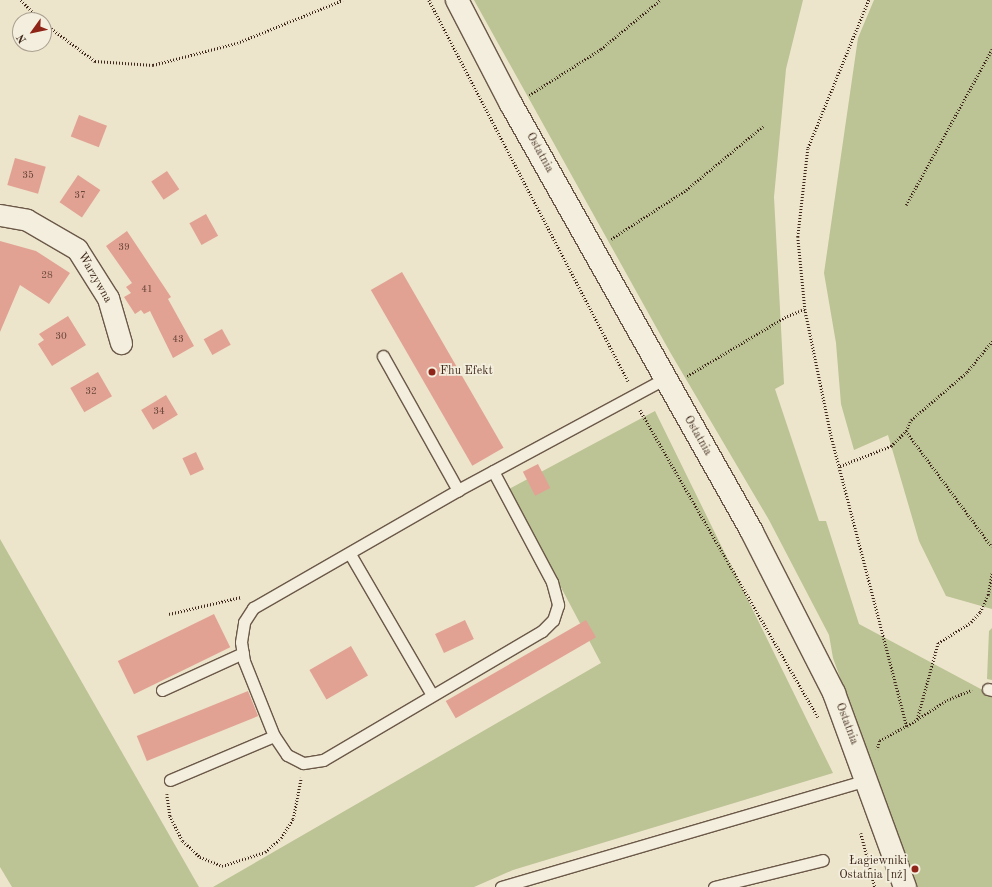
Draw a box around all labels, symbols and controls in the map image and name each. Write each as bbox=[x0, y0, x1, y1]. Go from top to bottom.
north arrow bbox=[12, 12, 52, 52]
text: N bbox=[15, 32, 29, 45]
street label: Ostatnia bbox=[522, 130, 556, 176]
house number: 35 bbox=[22, 170, 34, 182]
house number: 37 bbox=[74, 190, 86, 202]
house number: 39 bbox=[118, 242, 130, 254]
street label: Warzywna bbox=[74, 250, 114, 306]
house number: 28 bbox=[41, 270, 53, 282]
house number: 41 bbox=[141, 284, 153, 296]
house number: 30 bbox=[55, 331, 67, 343]
house number: 43 bbox=[172, 334, 184, 346]
place label: Fhu Efekt bbox=[440, 365, 493, 379]
marker: Fhu Efekt bbox=[427, 367, 437, 377]
house number: 32 bbox=[85, 386, 97, 398]
house number: 34 bbox=[153, 406, 165, 418]
street label: Ostatnia bbox=[680, 414, 714, 458]
street label: Ostatnia bbox=[831, 701, 861, 747]
place label: Łagiewniki Ostatnia [nż] bbox=[839, 855, 907, 883]
marker: Łagiewniki Ostatnia [nż] bbox=[910, 864, 920, 874]

